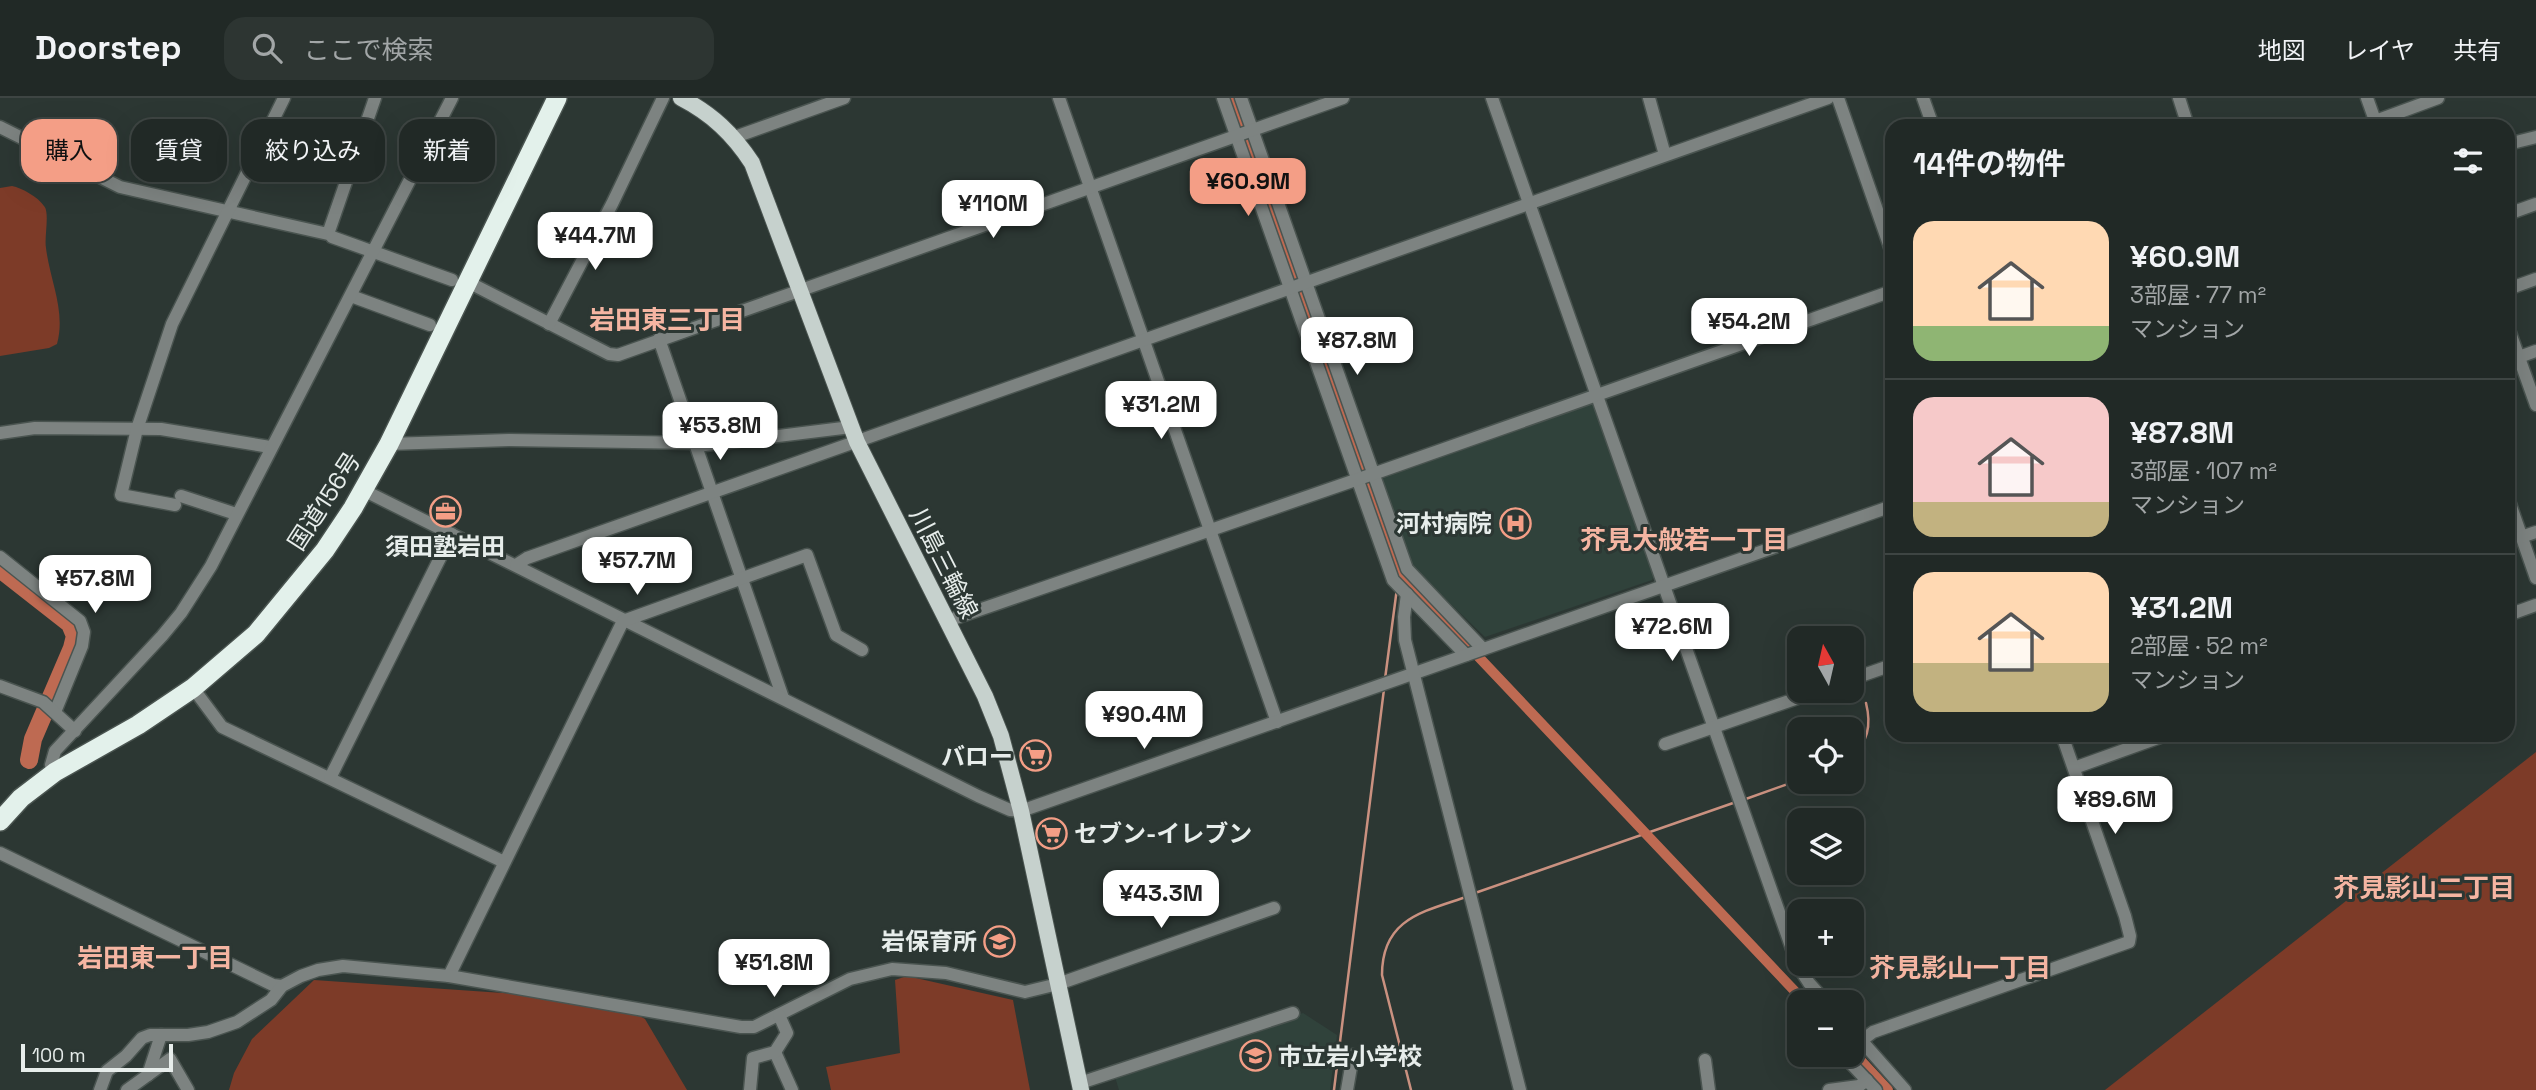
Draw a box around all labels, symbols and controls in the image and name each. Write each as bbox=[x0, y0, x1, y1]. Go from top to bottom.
search box bbox=[224, 17, 714, 80]
text: Doorstep bbox=[35, 27, 182, 69]
icon: search bbox=[248, 29, 286, 67]
text: ここで検索 bbox=[304, 33, 434, 67]
text: 地図 bbox=[2258, 35, 2306, 66]
text: レイヤ bbox=[2344, 35, 2415, 66]
text: 共有 bbox=[2453, 35, 2501, 66]
chip: 購入 bbox=[21, 119, 117, 182]
chip: 賃貸 bbox=[131, 119, 227, 182]
chip: 絞り込み bbox=[241, 119, 385, 182]
chip: 新着 bbox=[399, 119, 495, 182]
icon: filters bbox=[2449, 142, 2487, 180]
text: 14件の物件 bbox=[1913, 144, 2066, 183]
pin: ¥60.9M bbox=[1191, 158, 1305, 218]
text: ¥60.9M bbox=[1206, 166, 1290, 196]
pin: ¥110M bbox=[944, 180, 1042, 240]
text: ¥110M bbox=[958, 188, 1028, 218]
pin: ¥44.7M bbox=[538, 212, 652, 272]
text: ¥44.7M bbox=[554, 220, 636, 250]
text: ¥60.9M bbox=[2130, 237, 2240, 276]
icon: home bbox=[1969, 249, 2053, 333]
text: 3部屋 · 77 m² bbox=[2130, 280, 2266, 310]
pin: ¥54.2M bbox=[1692, 299, 1806, 358]
district label: 岩田東三丁目 bbox=[589, 303, 745, 337]
text: ¥54.2M bbox=[1707, 306, 1791, 336]
text: マンション bbox=[2130, 314, 2245, 344]
pin: ¥87.8M bbox=[1300, 317, 1414, 377]
text: ¥87.8M bbox=[1317, 325, 1397, 355]
pin: ¥31.2M bbox=[1104, 382, 1218, 441]
text: ¥31.2M bbox=[1121, 389, 1201, 419]
pin: ¥53.8M bbox=[663, 402, 777, 462]
text: ¥53.8M bbox=[679, 410, 761, 440]
text: ¥87.8M bbox=[2130, 413, 2234, 452]
icon: home bbox=[1969, 425, 2053, 509]
street label: 国道156号 bbox=[281, 446, 367, 556]
text: 3部屋 · 107 m² bbox=[2130, 456, 2277, 486]
text: マンション bbox=[2130, 490, 2245, 520]
office icon: 須田塾岩田 bbox=[428, 495, 462, 529]
street label: 川島三輪線 bbox=[903, 503, 985, 623]
hospital icon: 河村病院 bbox=[1498, 506, 1532, 540]
place label: 河村病院 bbox=[1396, 508, 1492, 539]
district label: 芥見大般若一丁目 bbox=[1580, 523, 1788, 557]
place label: 須田塾岩田 bbox=[385, 531, 505, 562]
pin: ¥57.7M bbox=[580, 538, 694, 597]
text: ¥57.7M bbox=[598, 545, 676, 575]
pin: ¥57.8M bbox=[38, 556, 152, 615]
text: ¥57.8M bbox=[55, 563, 135, 593]
text: ¥31.2M bbox=[2130, 588, 2233, 627]
icon: home bbox=[1969, 600, 2053, 684]
pin: ¥72.6M bbox=[1615, 603, 1729, 663]
text: ¥72.6M bbox=[1631, 611, 1713, 641]
north arrow bbox=[1787, 626, 1864, 704]
map controls bbox=[1787, 626, 1864, 1067]
text: 2部屋 · 52 m² bbox=[2130, 631, 2268, 661]
text: マンション bbox=[2130, 665, 2245, 695]
pin: ¥90.4M bbox=[1087, 692, 1201, 751]
text: ¥90.4M bbox=[1102, 699, 1186, 729]
button: locate bbox=[1787, 717, 1864, 794]
supermarket icon: バロー bbox=[1019, 739, 1053, 773]
place label: バロー bbox=[941, 741, 1013, 772]
pin: ¥89.6M bbox=[2058, 776, 2172, 836]
text: ¥89.6M bbox=[2073, 784, 2157, 814]
button: layers bbox=[1787, 808, 1864, 885]
supermarket icon: セブン-イレブン bbox=[1034, 816, 1068, 850]
place label: セブン-イレブン bbox=[1074, 818, 1252, 849]
pin: ¥43.3M bbox=[1104, 870, 1218, 930]
district label: 芥見影山二丁目 bbox=[2333, 871, 2515, 905]
text: ¥43.3M bbox=[1119, 878, 1203, 908]
button: + bbox=[1787, 899, 1864, 976]
school or university icon: 岩保育所 bbox=[983, 924, 1017, 958]
place label: 岩保育所 bbox=[881, 926, 977, 957]
pin: ¥51.8M bbox=[717, 940, 831, 999]
district label: 岩田東一丁目 bbox=[77, 941, 233, 975]
text: ¥51.8M bbox=[735, 947, 813, 977]
district label: 芥見影山一丁目 bbox=[1869, 951, 2051, 985]
button: − bbox=[1787, 990, 1864, 1067]
school or university icon: 市立岩小学校 bbox=[1238, 1039, 1272, 1073]
scale bar bbox=[21, 1041, 173, 1073]
place label: 市立岩小学校 bbox=[1278, 1041, 1422, 1072]
text: 100 m bbox=[32, 1043, 86, 1068]

